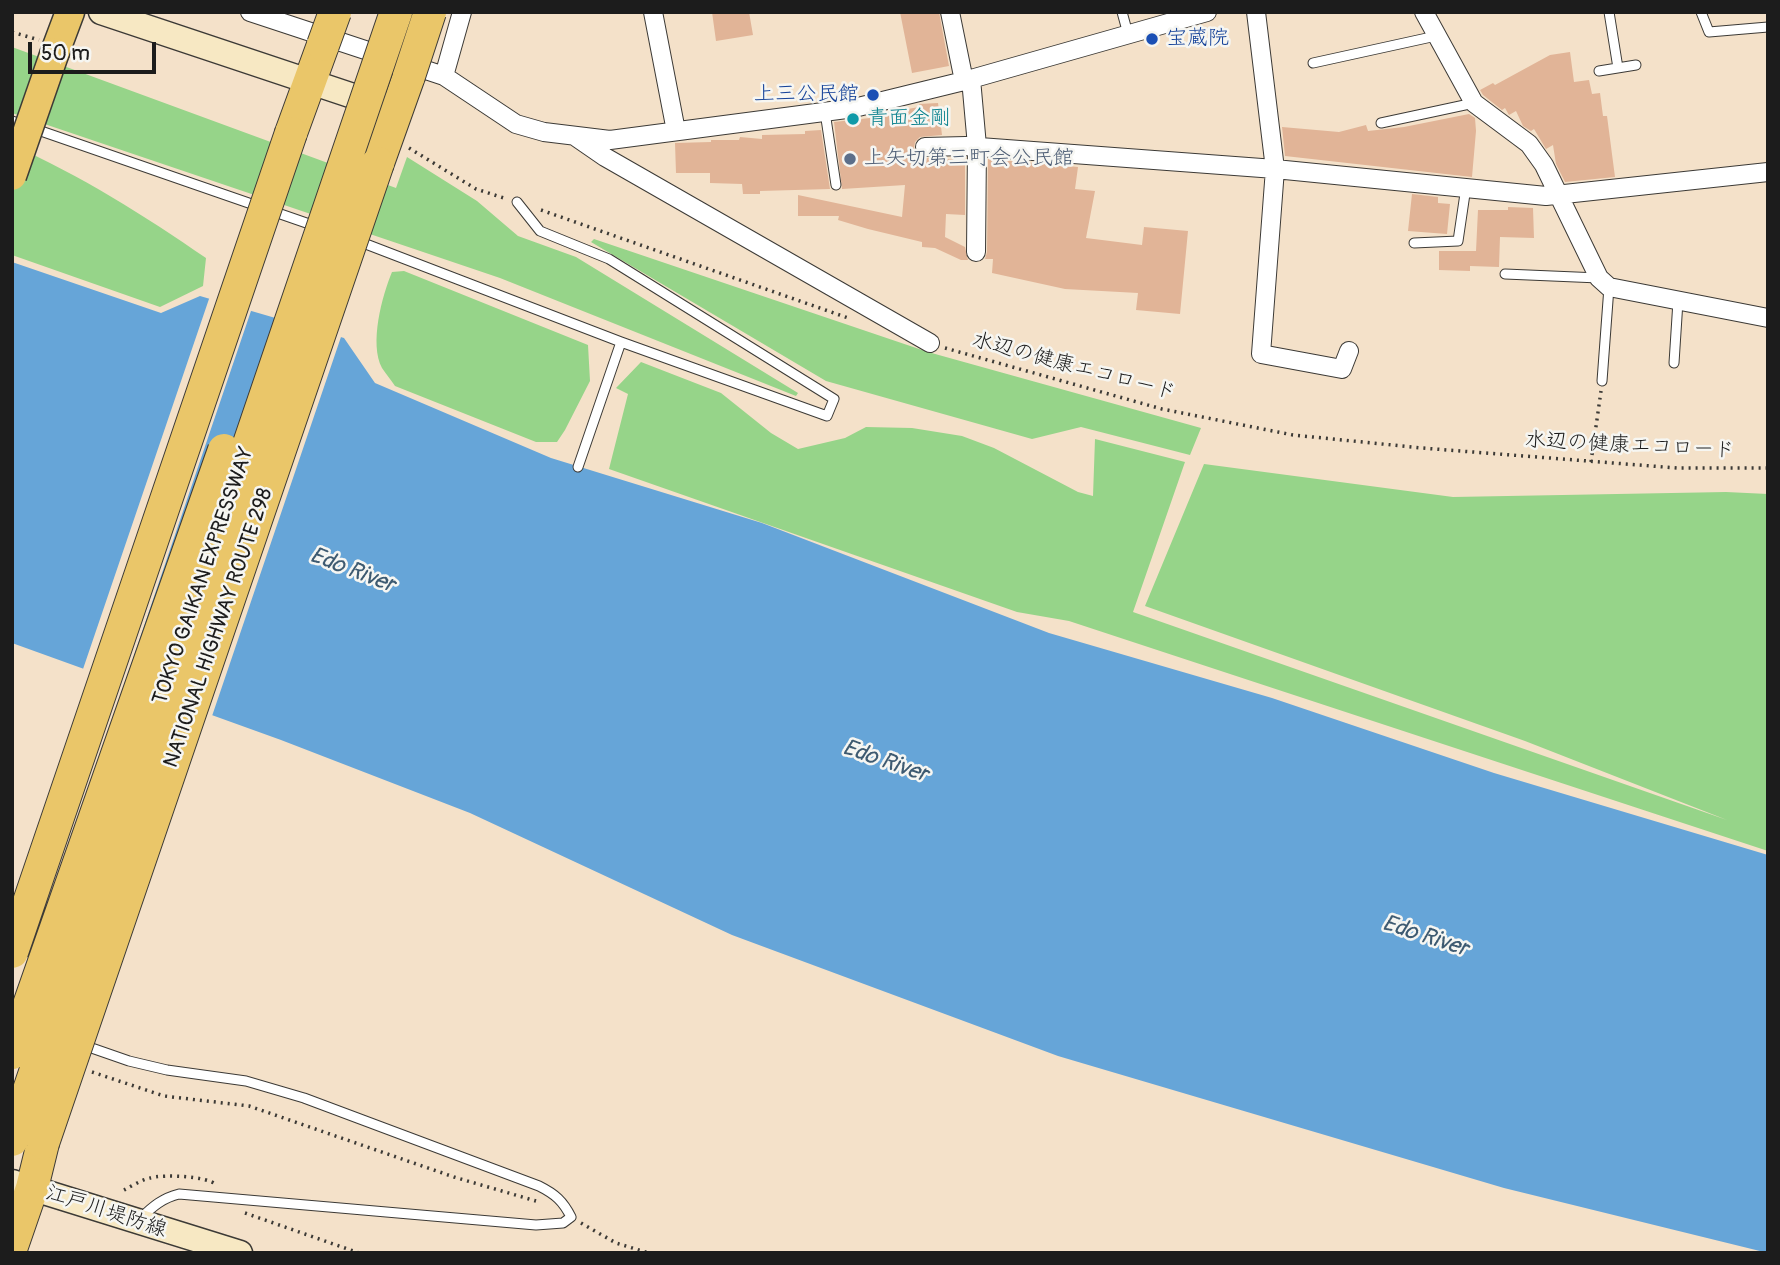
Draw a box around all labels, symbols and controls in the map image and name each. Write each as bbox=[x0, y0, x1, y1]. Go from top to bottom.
place label: 宝蔵院 bbox=[1166, 26, 1229, 52]
scale bar bbox=[32, 28, 159, 72]
marker: 宝蔵院 bbox=[1144, 31, 1160, 47]
text: 50 m bbox=[41, 40, 90, 67]
place label: 上三公民館 bbox=[754, 82, 859, 108]
marker: 上三公民館 bbox=[865, 87, 881, 103]
place label: 青面金剛 bbox=[867, 106, 951, 132]
marker: 青面金剛 bbox=[845, 111, 861, 127]
place label: 上矢切第三町会公民館 bbox=[864, 146, 1074, 172]
marker: 上矢切第三町会公民館 bbox=[842, 151, 858, 167]
street label: 水辺の健康エコロード bbox=[969, 328, 1179, 406]
street label: 水辺の健康エコロード bbox=[1524, 428, 1736, 464]
street label: TOKYO GAIKAN EXPRESSWAY bbox=[148, 444, 260, 708]
street label: NATIONAL HIGHWAY ROUTE 298 bbox=[159, 485, 279, 771]
water label: Edo River bbox=[306, 542, 398, 600]
water label: Edo River bbox=[839, 735, 931, 789]
water label: Edo River bbox=[1379, 910, 1471, 964]
street label: 江戸川堤防線 bbox=[42, 1181, 170, 1243]

